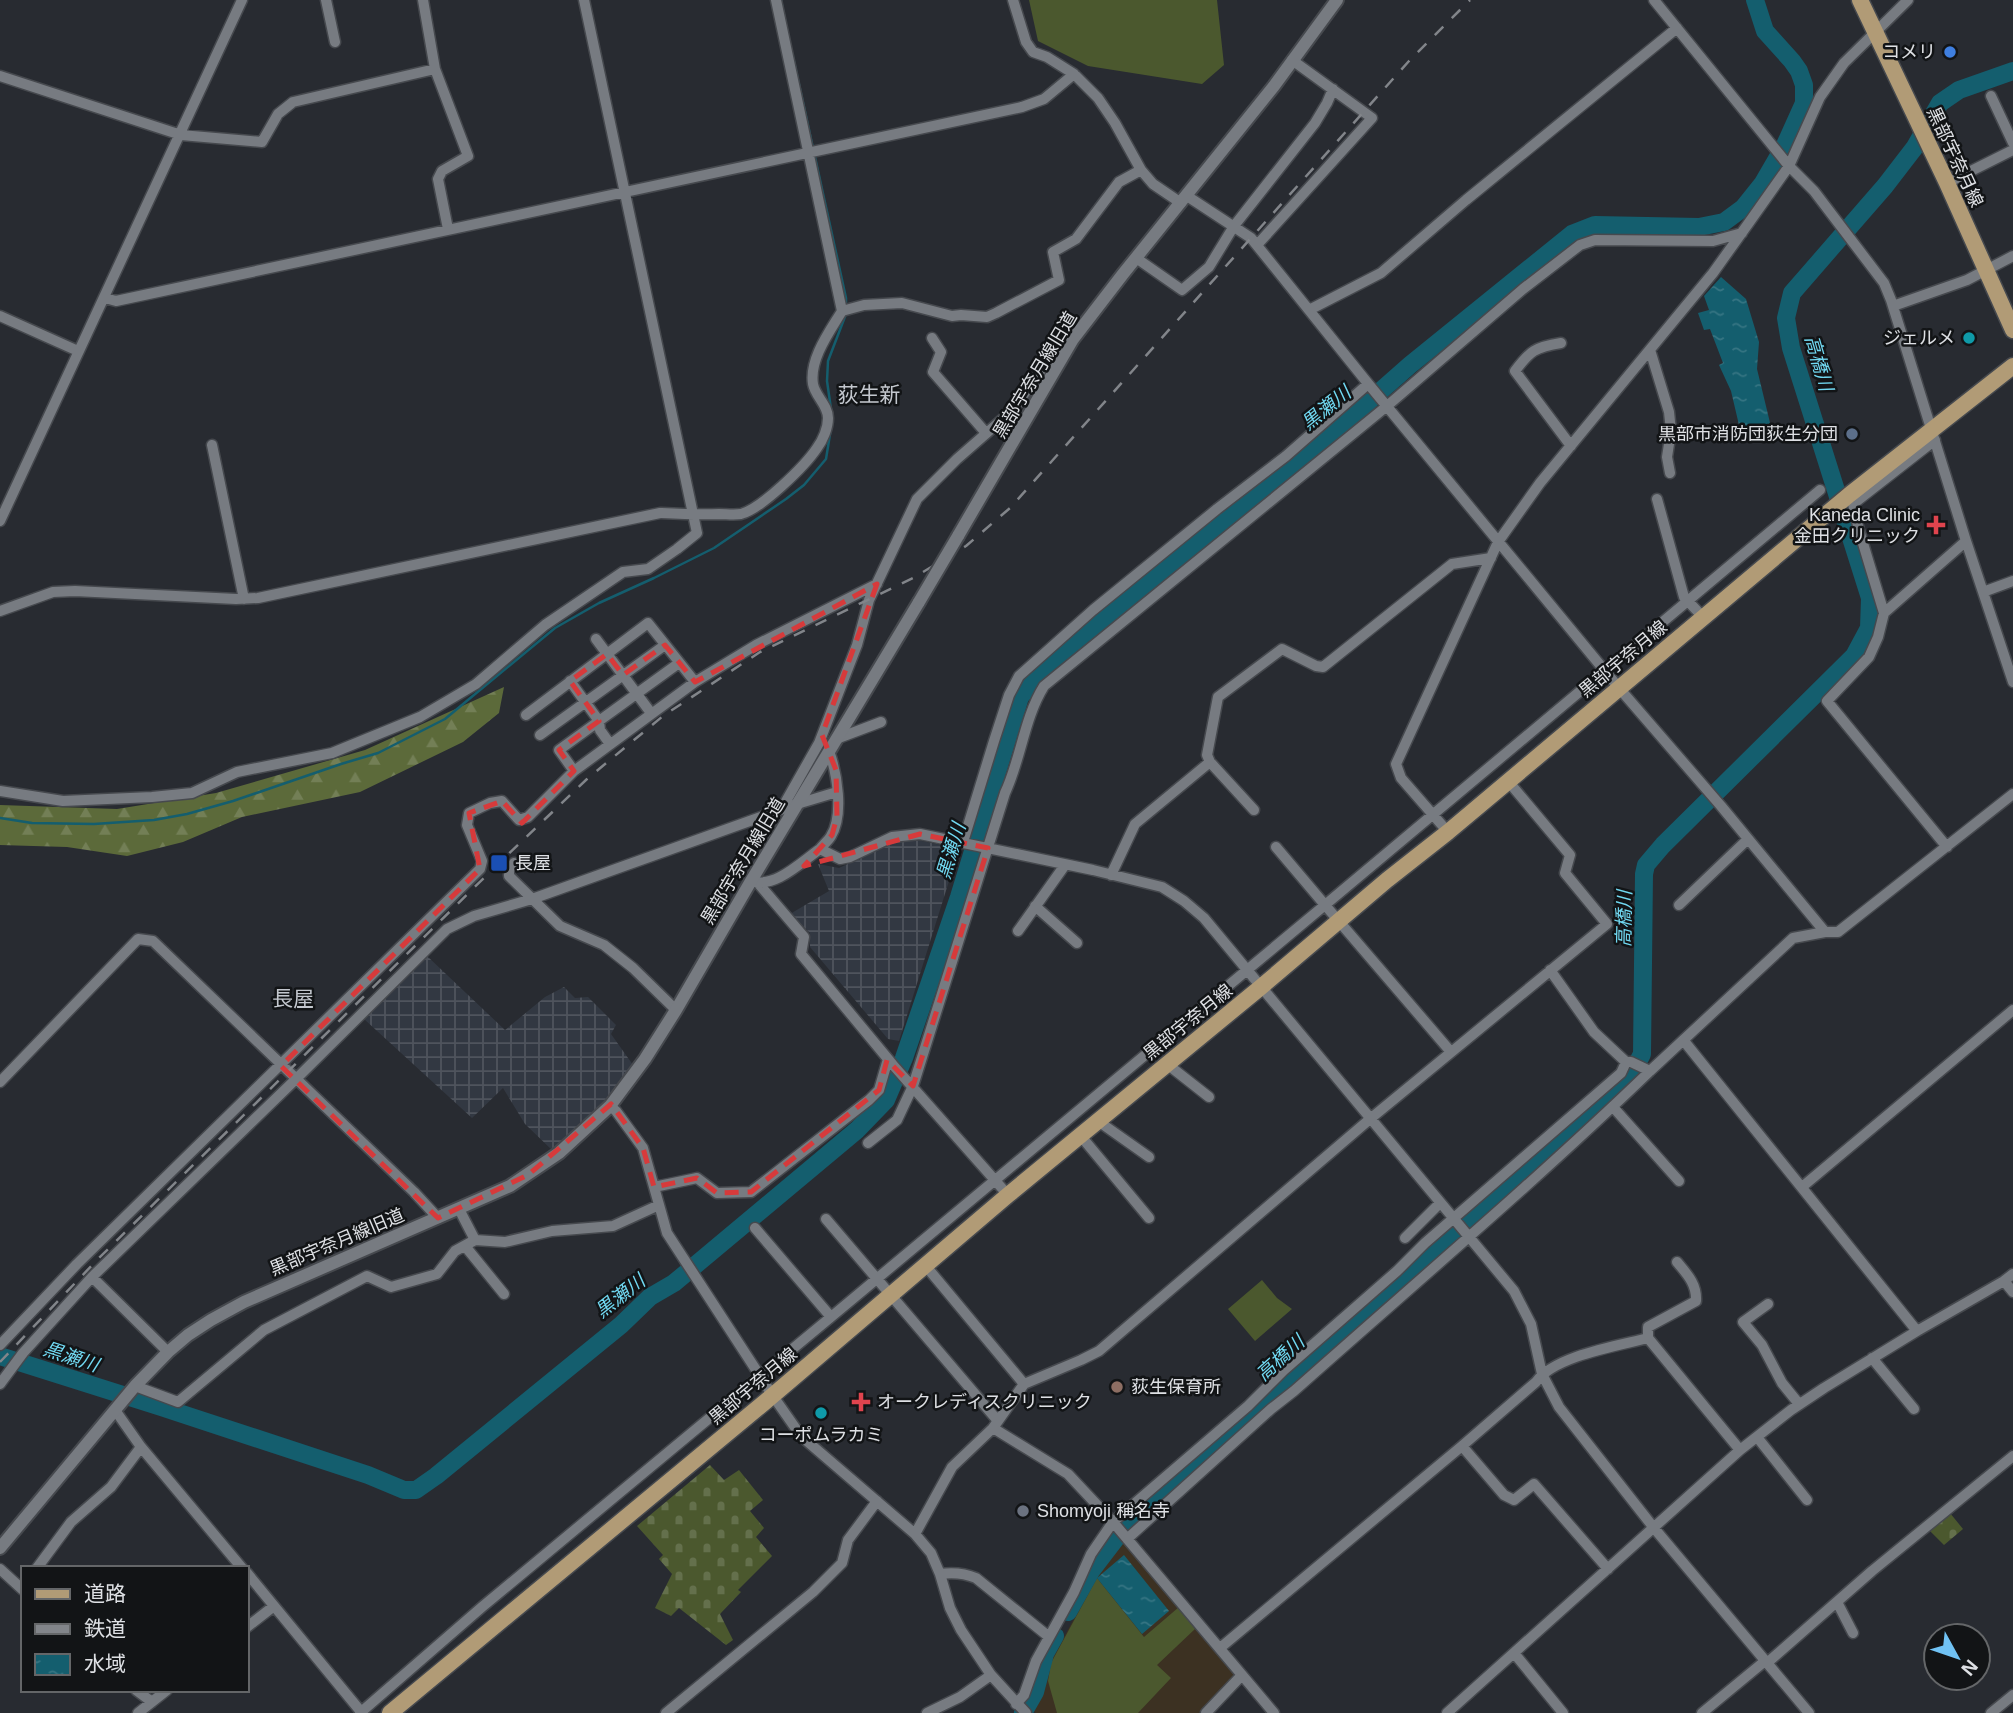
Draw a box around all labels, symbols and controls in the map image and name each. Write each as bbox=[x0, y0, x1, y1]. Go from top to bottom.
place label: コメリ bbox=[1882, 42, 1936, 62]
marker: コメリ bbox=[1942, 44, 1958, 60]
street label: 黒部宇奈月線 bbox=[1923, 104, 1987, 210]
street label: 黒部宇奈月線旧道 bbox=[989, 308, 1081, 442]
place label: ジェルメ bbox=[1883, 328, 1955, 348]
marker: ジェルメ bbox=[1961, 330, 1977, 346]
water label: 高橋川 bbox=[1801, 333, 1837, 395]
water label: 黒瀬川 bbox=[1297, 381, 1356, 434]
district label: 荻生新 bbox=[838, 383, 901, 406]
place label: 黒部市消防団荻生分団 bbox=[1658, 424, 1838, 444]
marker: 黒部市消防団荻生分団 bbox=[1844, 426, 1860, 442]
place label: Kaneda Clinic 金田クリニック bbox=[1794, 505, 1920, 546]
marker: Kaneda Clinic 金田クリニック bbox=[1926, 515, 1946, 535]
street label: 黒部宇奈月線 bbox=[1575, 617, 1671, 701]
street label: 黒部宇奈月線旧道 bbox=[697, 794, 789, 928]
water label: 黒瀬川 bbox=[933, 819, 970, 881]
marker: 長屋 bbox=[489, 853, 509, 873]
place label: 長屋 bbox=[515, 853, 551, 873]
water label: 高橋川 bbox=[1613, 888, 1635, 948]
street label: 黒部宇奈月線 bbox=[1140, 980, 1236, 1064]
district label: 長屋 bbox=[272, 987, 314, 1010]
street label: 黒部宇奈月線旧道 bbox=[267, 1205, 407, 1279]
water label: 黒瀬川 bbox=[591, 1269, 650, 1322]
water label: 高橋川 bbox=[1252, 1330, 1310, 1385]
water label: 黒瀬川 bbox=[41, 1338, 103, 1376]
street label: 黒部宇奈月線 bbox=[705, 1344, 801, 1428]
place label: 荻生保育所 bbox=[1131, 1377, 1221, 1397]
marker: 荻生保育所 bbox=[1109, 1379, 1125, 1395]
marker: オークレディスクリニック bbox=[851, 1392, 871, 1412]
place label: オークレディスクリニック bbox=[877, 1392, 1092, 1412]
marker: コーポムラカミ bbox=[813, 1405, 829, 1421]
place label: コーポムラカミ bbox=[758, 1425, 884, 1445]
place label: Shomyoji 稱名寺 bbox=[1037, 1501, 1170, 1521]
marker: Shomyoji 稱名寺 bbox=[1015, 1503, 1031, 1519]
legend bbox=[21, 1566, 248, 1692]
text: 道路 bbox=[84, 1582, 126, 1605]
text: 鉄道 bbox=[84, 1617, 126, 1640]
north arrow bbox=[1922, 1622, 1992, 1692]
text: 水域 bbox=[84, 1652, 126, 1675]
text: N bbox=[1957, 1656, 1982, 1680]

